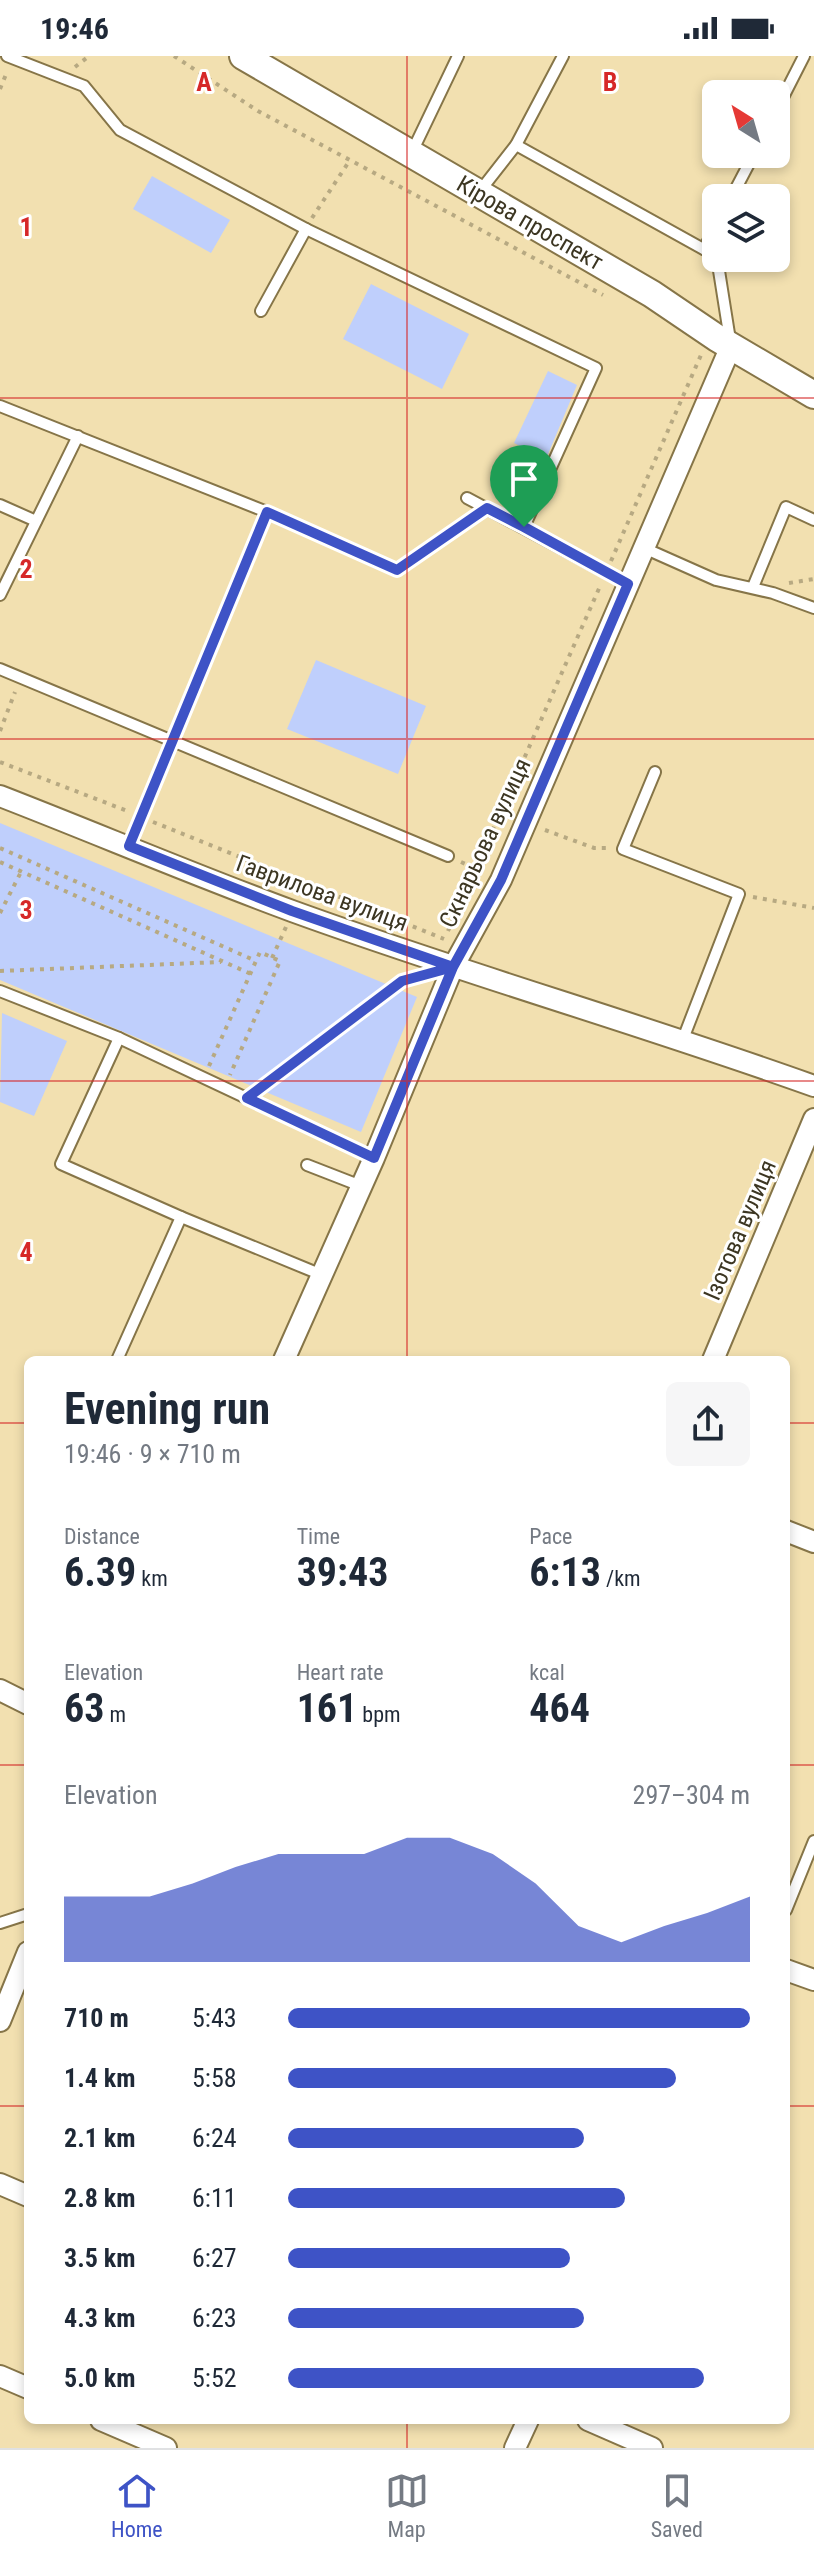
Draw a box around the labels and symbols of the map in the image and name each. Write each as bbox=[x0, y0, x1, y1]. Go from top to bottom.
text: A bbox=[196, 67, 212, 97]
text: B bbox=[603, 67, 617, 97]
north arrow bbox=[702, 80, 790, 168]
street label: Кірова проспект bbox=[452, 170, 608, 276]
text: 1 bbox=[19, 212, 33, 242]
pin bbox=[490, 445, 558, 527]
text: 2 bbox=[19, 554, 33, 584]
street label: Скнарьова вулиця bbox=[434, 754, 536, 932]
street label: Гаврилова вулиця bbox=[232, 849, 412, 937]
text: 3 bbox=[19, 895, 33, 925]
street label: Ізотова вулиця bbox=[698, 1156, 782, 1304]
text: 4 bbox=[19, 1237, 33, 1267]

